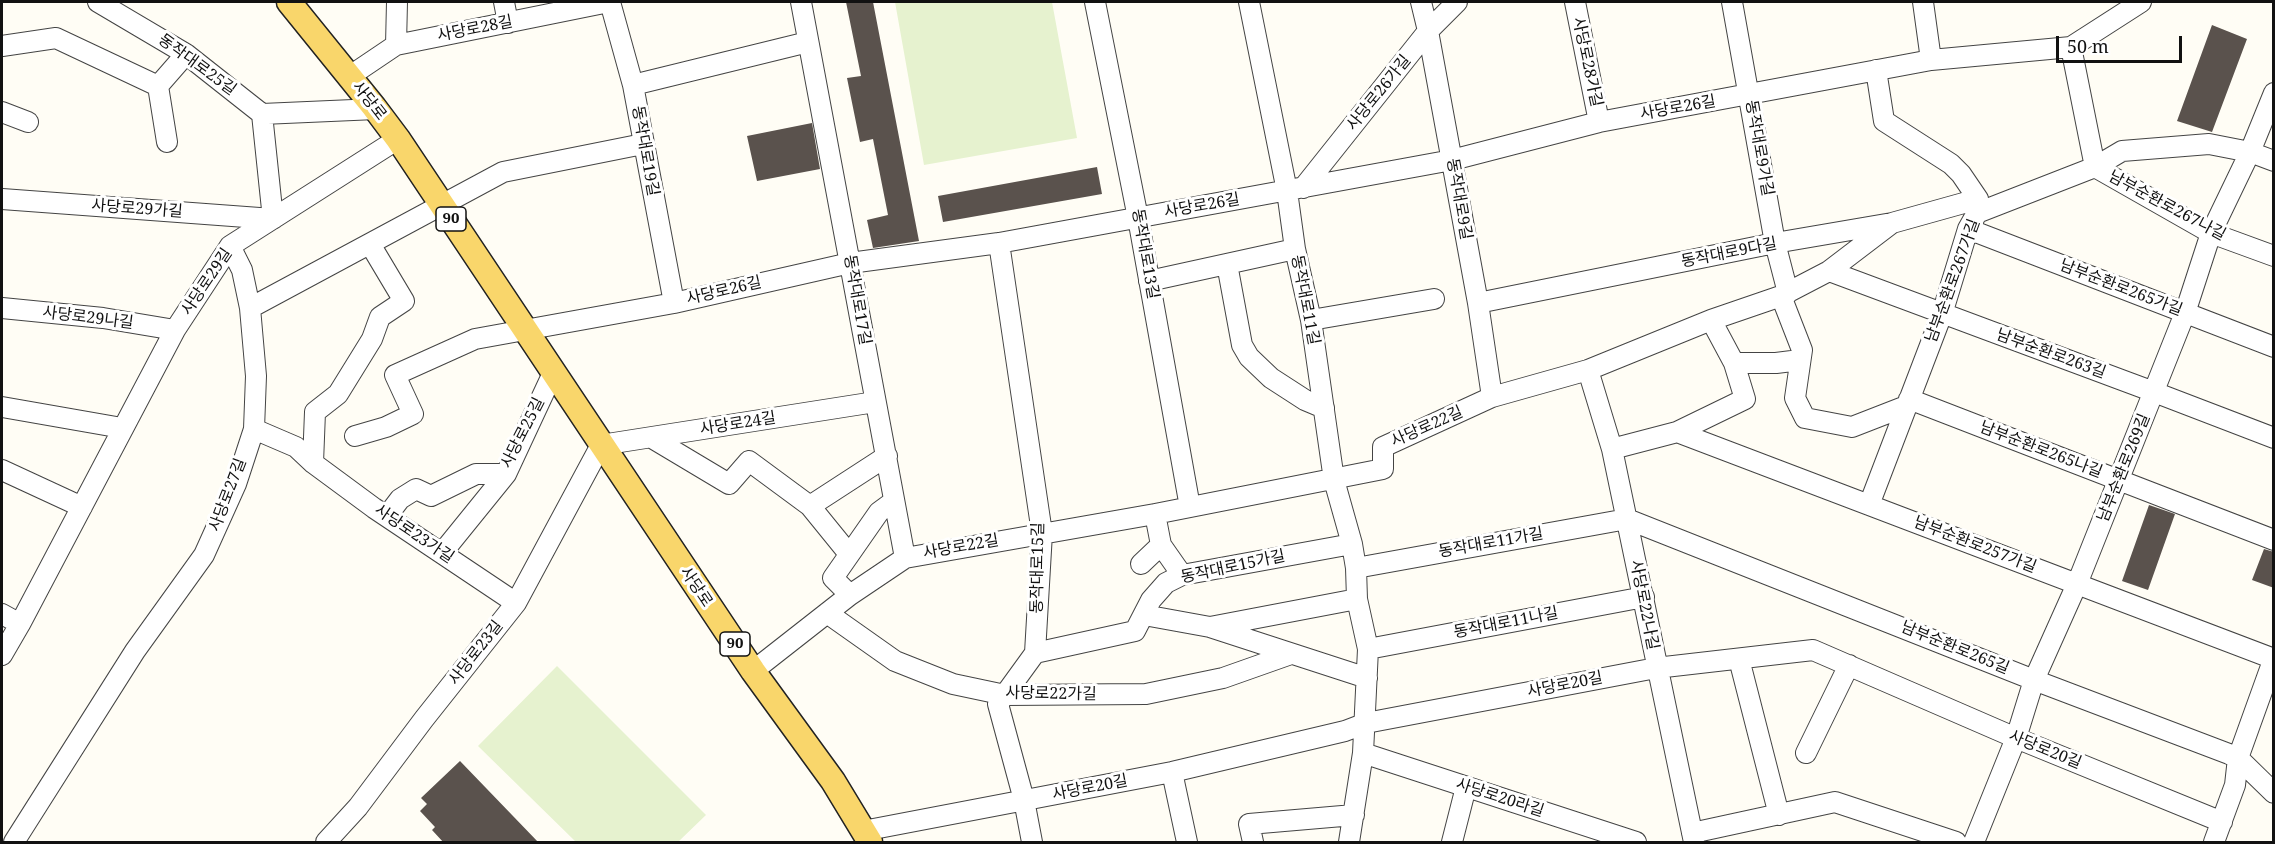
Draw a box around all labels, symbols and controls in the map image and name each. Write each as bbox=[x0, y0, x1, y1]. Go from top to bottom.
street label: 사당로28길 bbox=[435, 12, 515, 46]
street label: 사당로28가길 bbox=[1568, 15, 1606, 109]
scale bar bbox=[2059, 24, 2185, 62]
street label: 동작대로25길 bbox=[154, 30, 240, 100]
text: 50 m bbox=[2067, 34, 2109, 58]
street label: 사당로26가길 bbox=[1343, 51, 1415, 135]
street label: 사당로 bbox=[348, 78, 390, 124]
street label: 사당로26길 bbox=[1639, 92, 1717, 124]
street label: 동작대로9가길 bbox=[1741, 98, 1777, 198]
street label: 동작대로19길 bbox=[628, 104, 662, 198]
street label: 동작대로9길 bbox=[1442, 157, 1476, 241]
street label: 남부순환로267나길 bbox=[2105, 167, 2229, 245]
street label: 사당로26길 bbox=[1163, 190, 1241, 222]
street label: 사당로29가길 bbox=[91, 196, 183, 222]
road number: 90 bbox=[436, 207, 466, 231]
street label: 동작대로13길 bbox=[1128, 207, 1162, 301]
street label: 남부순환로267가길 bbox=[1922, 217, 1984, 345]
street label: 동작대로9다길 bbox=[1679, 234, 1779, 272]
street label: 사당로29길 bbox=[178, 245, 236, 319]
street label: 동작대로17길 bbox=[840, 253, 874, 347]
street label: 동작대로11길 bbox=[1287, 253, 1323, 347]
street label: 남부순환로265가길 bbox=[2057, 256, 2185, 320]
street label: 사당로26길 bbox=[684, 273, 764, 309]
street label: 사당로29나길 bbox=[41, 303, 135, 333]
street label: 남부순환로263길 bbox=[1994, 325, 2108, 383]
street label: 사당로25길 bbox=[497, 394, 549, 472]
street label: 사당로22길 bbox=[1388, 403, 1466, 451]
street label: 사당로24길 bbox=[699, 409, 777, 439]
street label: 남부순환로269길 bbox=[2094, 411, 2154, 525]
street label: 남부순환로265나길 bbox=[1977, 418, 2105, 482]
street label: 사당로27길 bbox=[205, 456, 251, 534]
street label: 사당로23가길 bbox=[371, 500, 457, 568]
street label: 남부순환로257가길 bbox=[1911, 513, 2039, 577]
street label: 동작대로15길 bbox=[1028, 522, 1048, 614]
street label: 동작대로11가길 bbox=[1437, 524, 1545, 562]
street label: 사당로22길 bbox=[922, 531, 1000, 563]
street label: 동작대로15가길 bbox=[1179, 547, 1287, 587]
street label: 사당로22나길 bbox=[1626, 558, 1662, 652]
street label: 사당로 bbox=[676, 563, 716, 611]
street label: 동작대로11나길 bbox=[1452, 603, 1560, 643]
street label: 사당로23길 bbox=[445, 617, 507, 689]
street label: 남부순환로265길 bbox=[1898, 618, 2012, 678]
road number: 90 bbox=[720, 632, 750, 656]
street label: 사당로20길 bbox=[1525, 668, 1605, 702]
street label: 사당로22가길 bbox=[1005, 684, 1097, 704]
street label: 사당로20길 bbox=[2006, 727, 2084, 773]
street label: 사당로20길 bbox=[1050, 771, 1130, 805]
street label: 사당로20라길 bbox=[1454, 775, 1546, 821]

